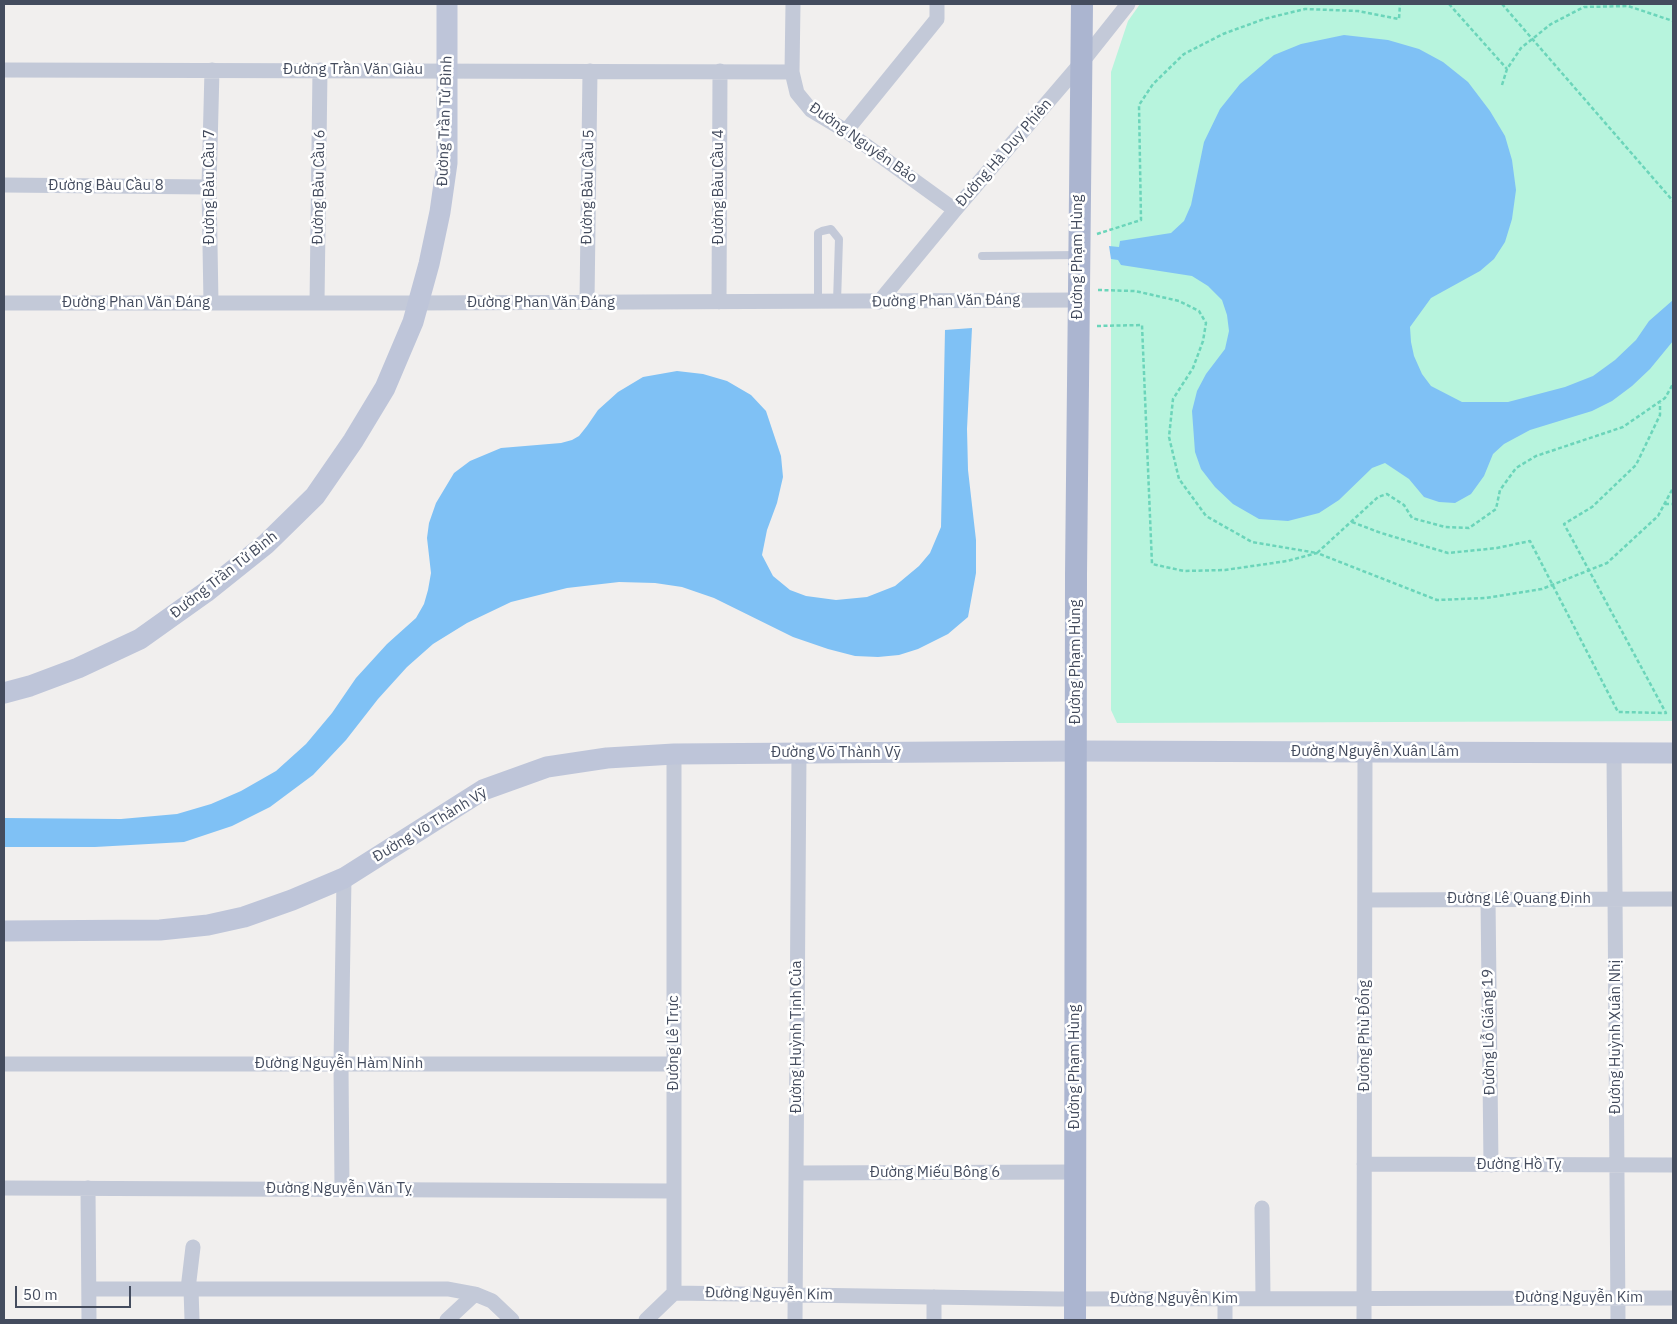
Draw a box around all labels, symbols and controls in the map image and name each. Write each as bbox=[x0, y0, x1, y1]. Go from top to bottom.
street label: Đường Trần Tử Bình bbox=[434, 55, 456, 187]
street label: Đường Trần Văn Giàu bbox=[283, 61, 423, 79]
street label: Đường Hà Duy Phiên bbox=[952, 95, 1056, 211]
street label: Đường Nguyễn Bảo bbox=[805, 99, 921, 187]
street label: Đường Bàu Cầu 7 bbox=[201, 129, 219, 245]
street label: Đường Bàu Cầu 6 bbox=[309, 129, 329, 245]
street label: Đường Bàu Cầu 5 bbox=[578, 129, 598, 245]
street label: Đường Bàu Cầu 4 bbox=[710, 129, 728, 245]
street label: Đường Bàu Cầu 8 bbox=[48, 177, 164, 195]
street label: Đường Phạm Hùng bbox=[1069, 195, 1087, 319]
street label: Đường Phan Văn Đáng bbox=[872, 291, 1020, 311]
street label: Đường Phan Văn Đáng bbox=[62, 294, 210, 312]
street label: Đường Phan Văn Đáng bbox=[467, 294, 615, 312]
street label: Đường Trần Tử Bình bbox=[167, 528, 281, 622]
street label: Đường Phạm Hùng bbox=[1067, 600, 1085, 724]
street label: Đường Nguyễn Xuân Lâm bbox=[1291, 743, 1459, 761]
street label: Đường Võ Thành Vỹ bbox=[771, 744, 901, 762]
street label: Đường Võ Thành Vỹ bbox=[370, 784, 490, 866]
street label: Đường Lê Quang Định bbox=[1447, 890, 1591, 908]
street label: Đường Huỳnh Xuân Nhị bbox=[1607, 960, 1625, 1114]
street label: Đường Huỳnh Tịnh Của bbox=[788, 961, 806, 1113]
street label: Đường Lỗ Giáng 19 bbox=[1479, 969, 1499, 1095]
street label: Đường Phù Đổng bbox=[1356, 980, 1374, 1092]
street label: Đường Lê Trực bbox=[665, 995, 683, 1091]
street label: Đường Phạm Hùng bbox=[1066, 1005, 1084, 1129]
street label: Đường Nguyễn Hàm Ninh bbox=[255, 1055, 423, 1073]
street label: Đường Hồ Tỵ bbox=[1476, 1156, 1562, 1174]
street label: Đường Miếu Bông 6 bbox=[870, 1164, 1000, 1182]
street label: Đường Nguyễn Văn Tỵ bbox=[266, 1180, 412, 1198]
scale bar bbox=[18, 1276, 134, 1308]
street label: Đường Nguyễn Kim bbox=[705, 1284, 833, 1304]
text: 50 m bbox=[23, 1285, 58, 1304]
street label: Đường Nguyễn Kim bbox=[1515, 1289, 1643, 1307]
street label: Đường Nguyễn Kim bbox=[1110, 1290, 1238, 1308]

